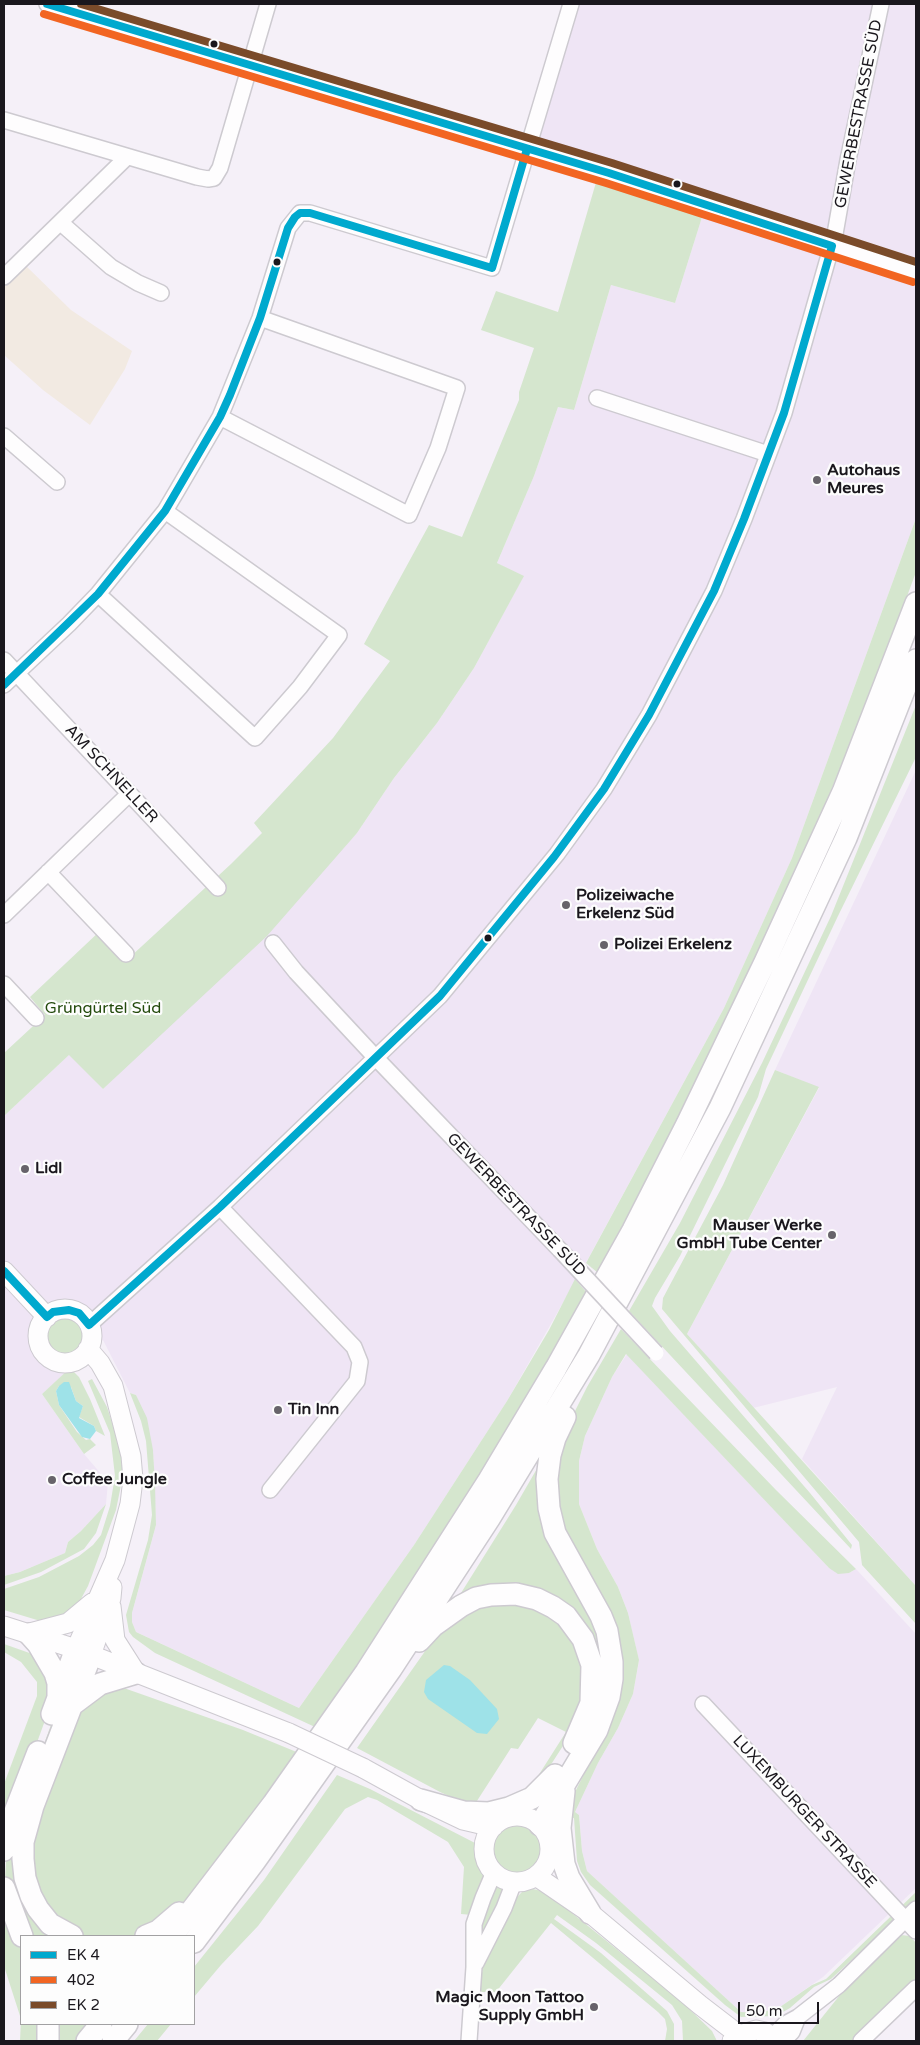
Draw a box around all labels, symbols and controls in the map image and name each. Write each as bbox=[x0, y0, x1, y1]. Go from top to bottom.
street label: GEWERBESTRASSE SÜD bbox=[831, 18, 887, 210]
unlabelled marker bbox=[209, 39, 219, 49]
unlabelled marker bbox=[672, 179, 682, 189]
unlabelled marker bbox=[272, 257, 282, 267]
place label: Autohaus Meures bbox=[827, 461, 900, 499]
marker: Autohaus Meures bbox=[811, 474, 823, 486]
street label: AM SCHNELLER bbox=[60, 721, 162, 827]
place label: Polizeiwache Erkelenz Süd bbox=[576, 886, 674, 924]
marker: Polizeiwache Erkelenz Süd bbox=[560, 899, 572, 911]
unlabelled marker bbox=[483, 933, 493, 943]
place label: Polizei Erkelenz bbox=[614, 935, 732, 955]
marker: Polizei Erkelenz bbox=[598, 939, 610, 951]
park label: Grüngürtel Süd bbox=[45, 999, 161, 1019]
street label: GEWERBESTRASSE SÜD bbox=[442, 1129, 590, 1281]
place label: Lidl bbox=[35, 1159, 62, 1179]
marker: Lidl bbox=[19, 1163, 31, 1175]
place label: Mauser Werke GmbH Tube Center bbox=[677, 1216, 822, 1254]
marker: Mauser Werke GmbH Tube Center bbox=[826, 1229, 838, 1241]
place label: Tin Inn bbox=[288, 1400, 339, 1420]
marker: Tin Inn bbox=[272, 1404, 284, 1416]
place label: Coffee Jungle bbox=[62, 1470, 167, 1490]
marker: Coffee Jungle bbox=[46, 1474, 58, 1486]
street label: LUXEMBURGER STRASSE bbox=[728, 1732, 880, 1892]
legend bbox=[20, 1935, 195, 2025]
text: EK 4 bbox=[67, 1946, 100, 1964]
text: 402 bbox=[67, 1971, 95, 1989]
place label: Magic Moon Tattoo Supply GmbH bbox=[435, 1988, 584, 2026]
scale bar bbox=[740, 1992, 821, 2024]
text: EK 2 bbox=[67, 1996, 100, 2014]
marker: Magic Moon Tattoo Supply GmbH bbox=[588, 2001, 600, 2013]
text: 50 m bbox=[746, 2002, 783, 2020]

